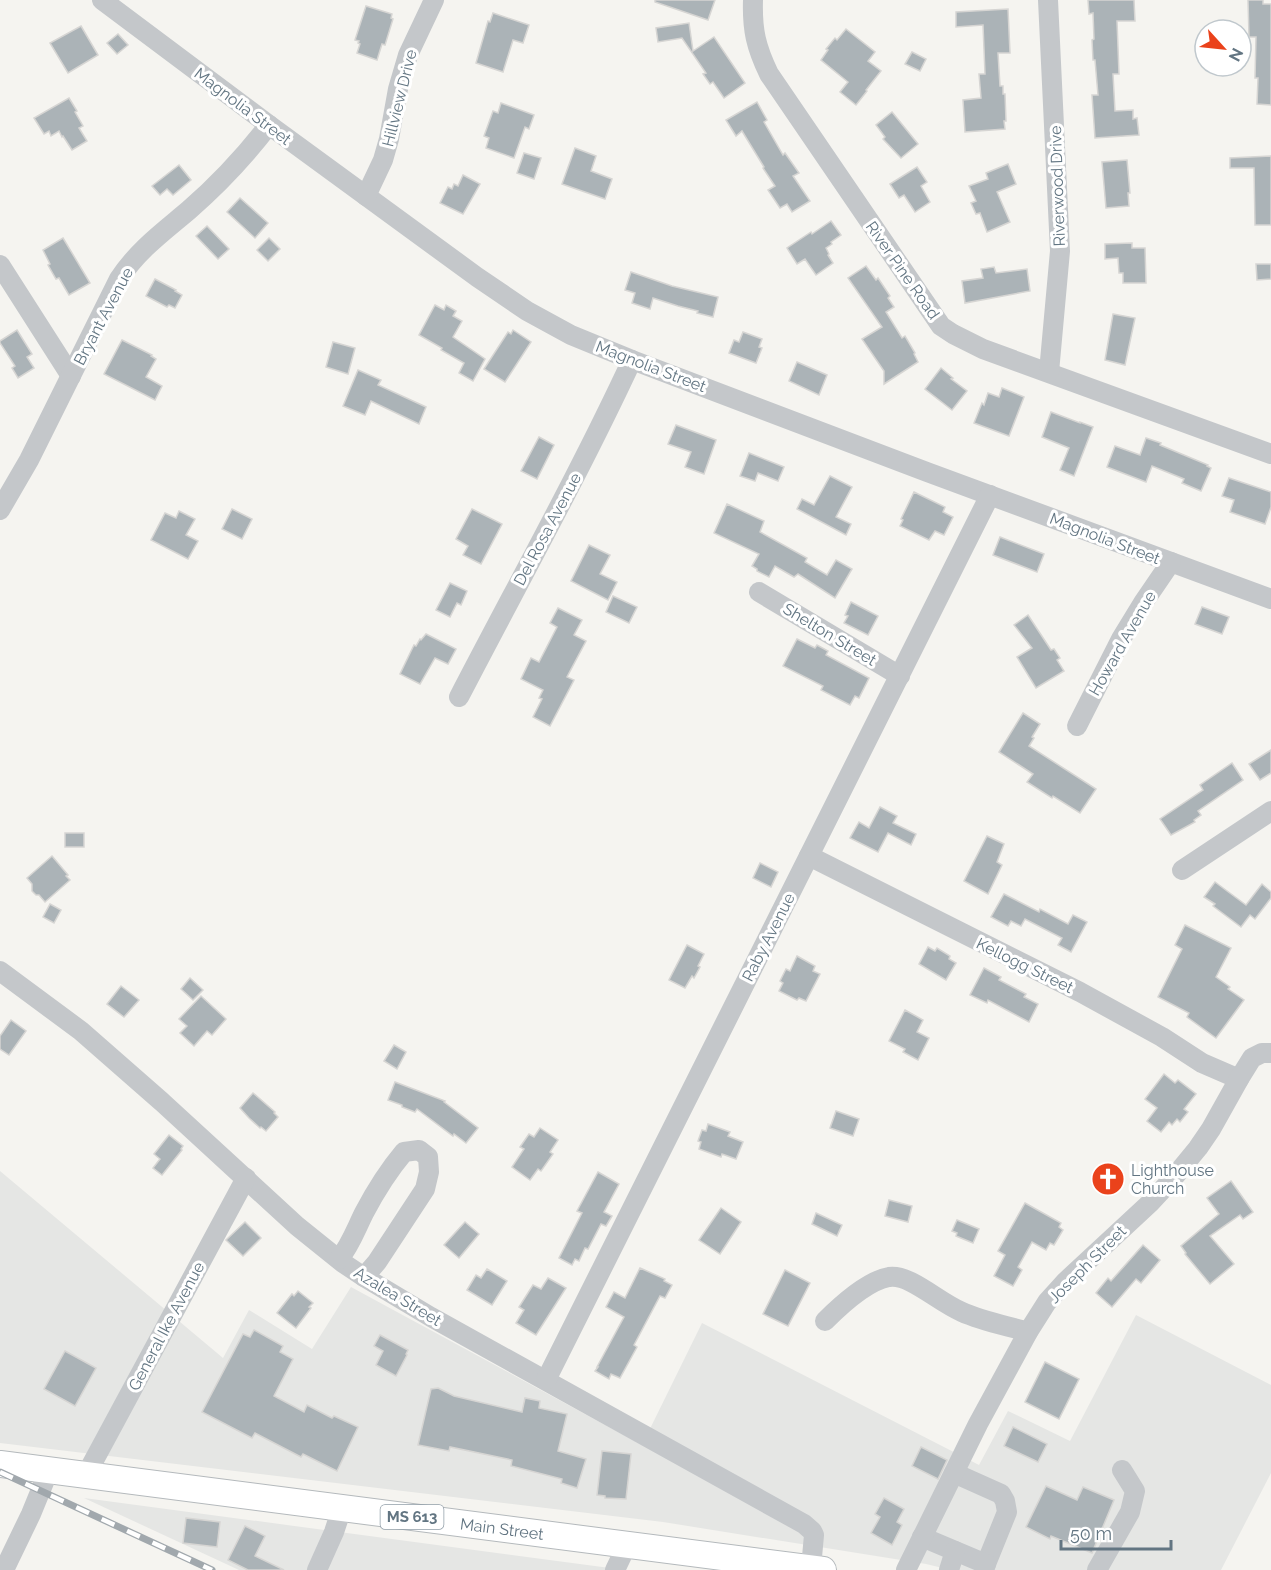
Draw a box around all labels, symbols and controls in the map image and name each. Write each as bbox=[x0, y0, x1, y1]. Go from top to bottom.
north arrow bbox=[1193, 18, 1253, 78]
text: N bbox=[1225, 45, 1247, 64]
street label: Hillview Drive bbox=[378, 47, 421, 149]
street label: Magnolia Street bbox=[190, 64, 295, 149]
street label: Riverwood Drive bbox=[1046, 125, 1069, 247]
street label: River Pine Road bbox=[862, 218, 944, 323]
street label: Bryant Avenue bbox=[70, 264, 137, 368]
street label: Magnolia Street bbox=[593, 337, 709, 396]
street label: Del Rosa Avenue bbox=[510, 470, 585, 589]
street label: Magnolia Street bbox=[1047, 509, 1163, 568]
street label: Howard Avenue bbox=[1085, 588, 1160, 699]
street label: Shelton Street bbox=[780, 599, 880, 670]
street label: Raby Avenue bbox=[738, 890, 799, 985]
street label: Kellogg Street bbox=[973, 934, 1077, 997]
church icon: Lighthouse Church bbox=[1090, 1161, 1126, 1197]
place label: Lighthouse Church bbox=[1131, 1161, 1214, 1198]
street label: Joseph Street bbox=[1045, 1221, 1131, 1307]
street label: General Ike Avenue bbox=[124, 1259, 208, 1394]
street label: Azalea Street bbox=[351, 1263, 445, 1330]
road number: MS 613 bbox=[380, 1505, 444, 1529]
scale bar bbox=[1061, 1513, 1170, 1551]
street label: Main Street bbox=[459, 1514, 545, 1544]
text: 50 m bbox=[1070, 1523, 1112, 1544]

